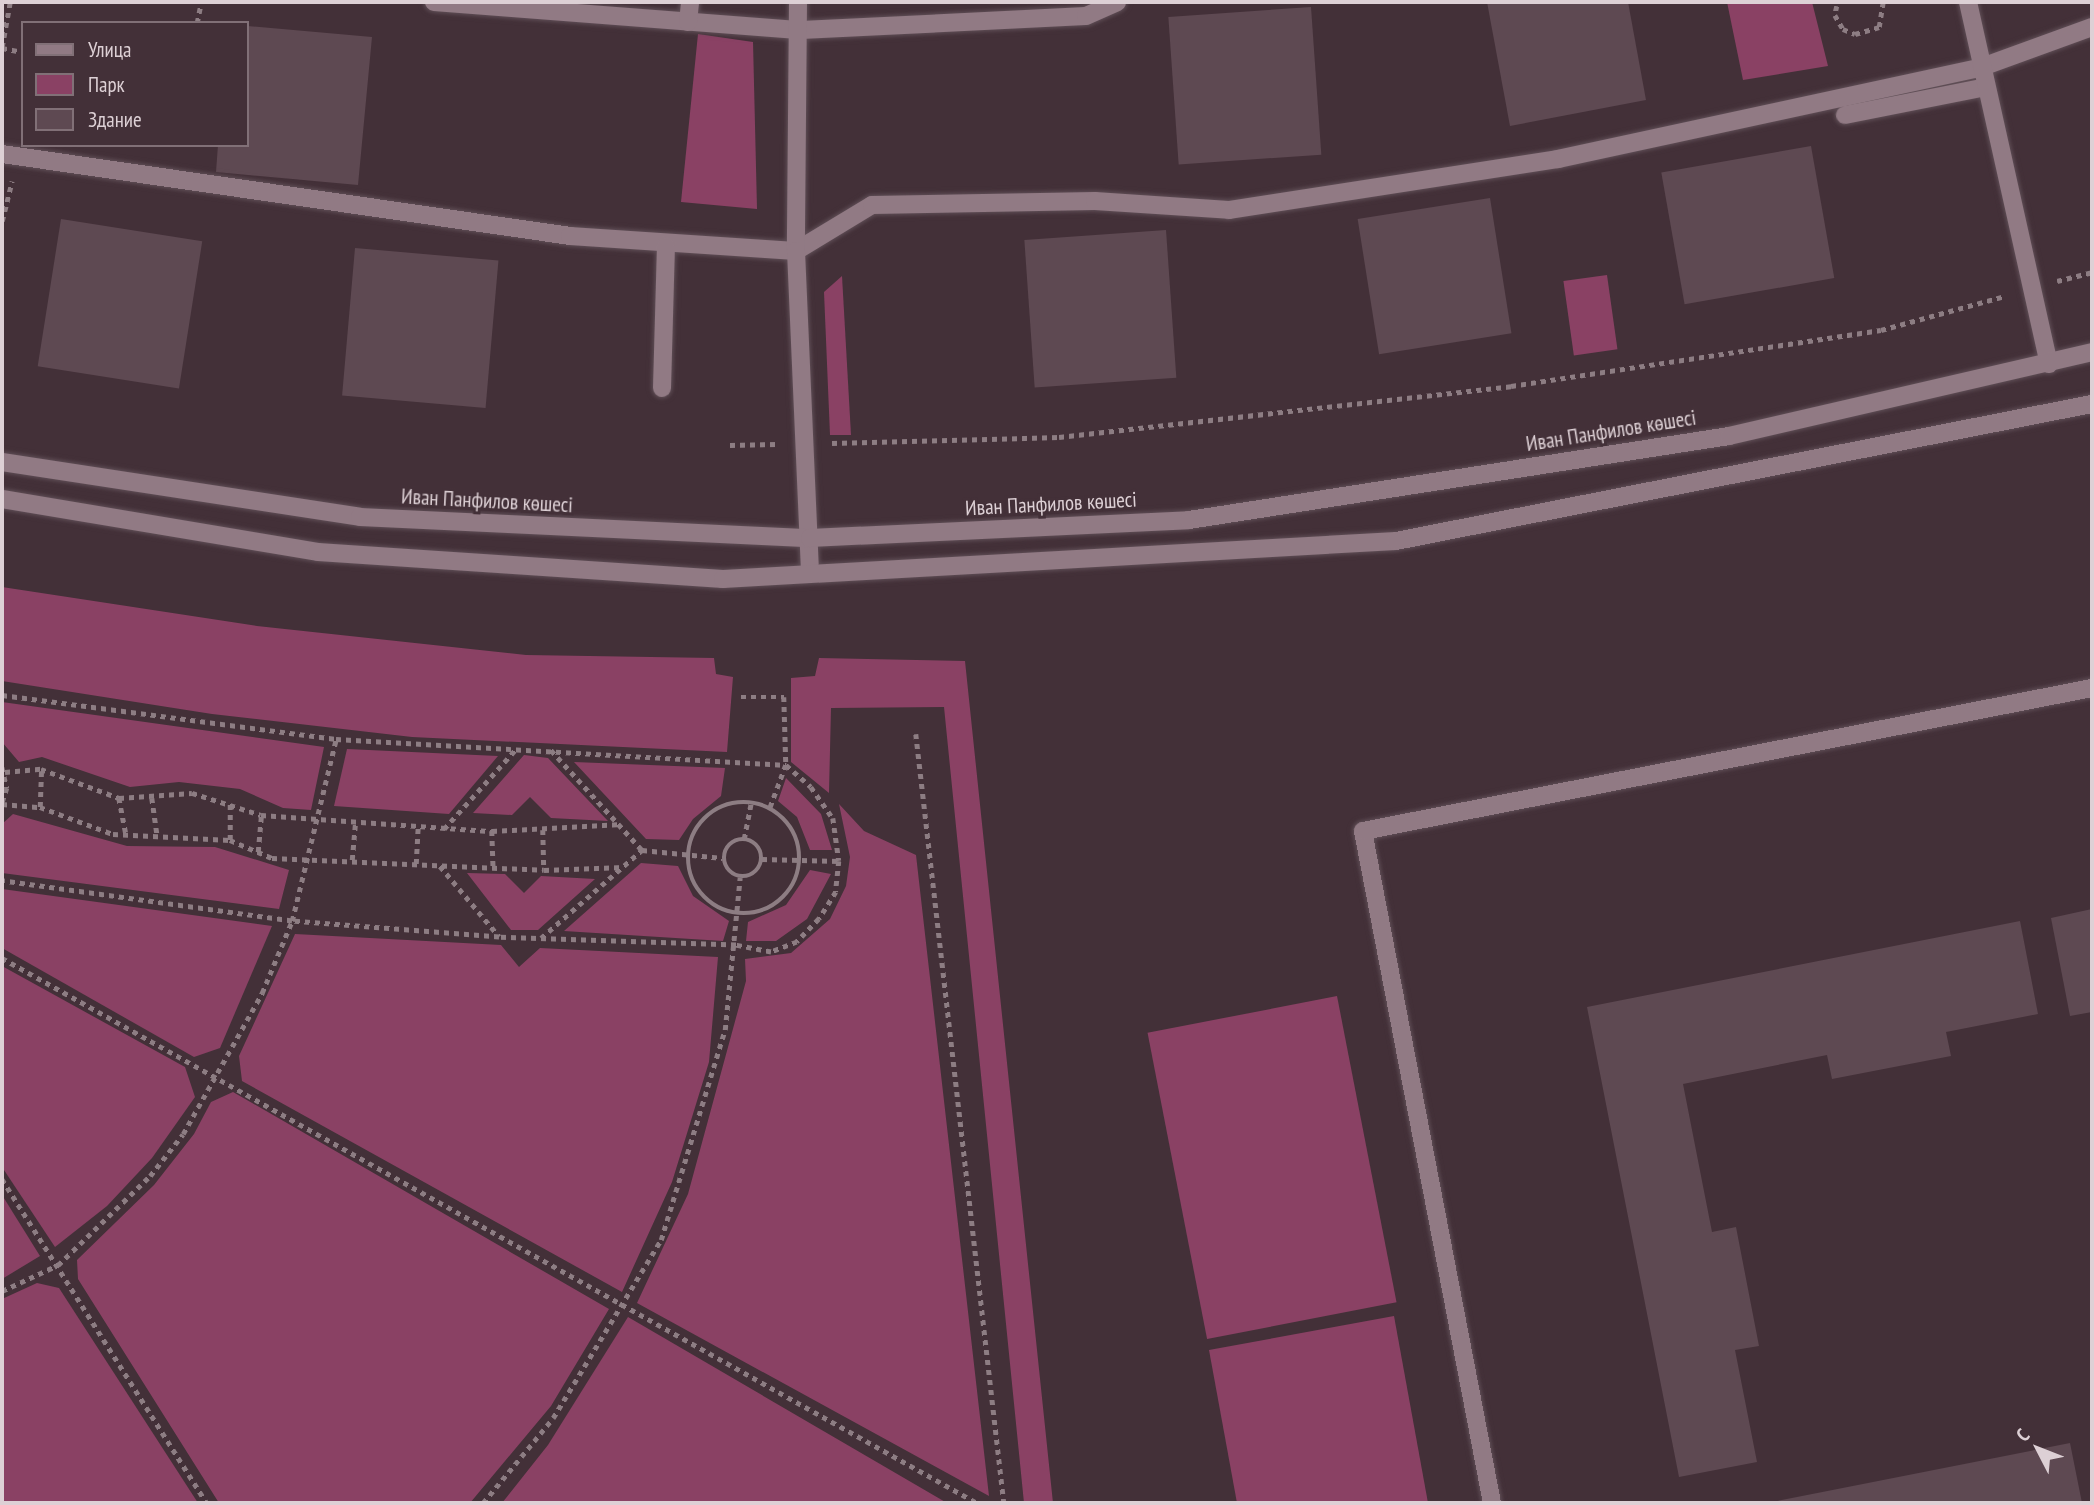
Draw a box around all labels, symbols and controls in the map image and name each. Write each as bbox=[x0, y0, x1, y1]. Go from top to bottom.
legend bbox=[21, 21, 248, 147]
text: Улица bbox=[88, 36, 131, 63]
text: Парк bbox=[88, 71, 125, 98]
text: Здание bbox=[88, 106, 142, 133]
street label: Иван Панфилов көшесі bbox=[1524, 405, 1698, 457]
street label: Иван Панфилов көшесі bbox=[401, 484, 573, 518]
street label: Иван Панфилов көшесі bbox=[965, 487, 1137, 521]
north arrow bbox=[2003, 1414, 2073, 1484]
text: С bbox=[2011, 1424, 2034, 1446]

